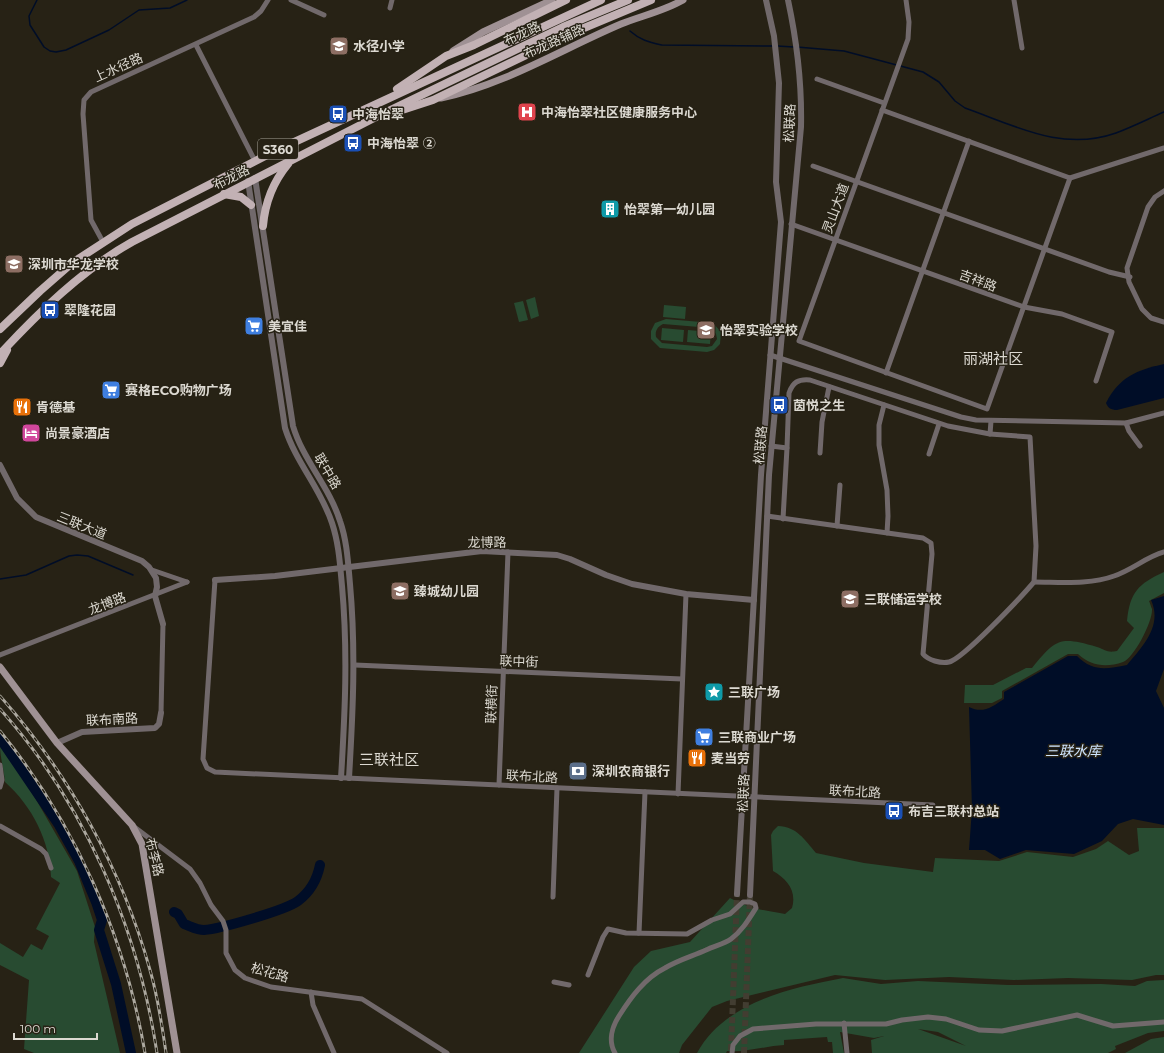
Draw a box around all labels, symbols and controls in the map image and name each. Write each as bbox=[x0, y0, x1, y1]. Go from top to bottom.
street label: 布龙路 bbox=[501, 18, 543, 48]
street label: 布龙路辅路 bbox=[521, 20, 587, 62]
school or university icon: 水径小学 bbox=[328, 35, 350, 57]
place label: 水径小学 bbox=[353, 38, 405, 54]
street label: 上水径路 bbox=[91, 49, 145, 85]
hospital icon: 中海怡翠社区健康服务中心 bbox=[516, 101, 538, 123]
bus stop icon: 中海怡翠 bbox=[327, 103, 349, 125]
street label: 松联路 bbox=[780, 103, 798, 143]
place label: 中海怡翠社区健康服务中心 bbox=[541, 104, 697, 120]
place label: 中海怡翠 bbox=[352, 106, 404, 122]
bus stop icon: 中海怡翠 ② bbox=[342, 132, 364, 154]
place label: 中海怡翠 ② bbox=[367, 135, 436, 151]
road number: S360 bbox=[258, 139, 298, 159]
street label: 布龙路 bbox=[210, 161, 252, 193]
street label: 灵山大道 bbox=[819, 181, 851, 235]
building icon: 怡翠第一幼儿园 bbox=[599, 198, 621, 220]
place label: 怡翠第一幼儿园 bbox=[624, 201, 715, 217]
school or university icon: 深圳市华龙学校 bbox=[3, 253, 25, 275]
place label: 深圳市华龙学校 bbox=[28, 256, 119, 272]
street label: 吉祥路 bbox=[957, 266, 999, 294]
bus stop icon: 翠隆花园 bbox=[39, 299, 61, 321]
place label: 翠隆花园 bbox=[64, 302, 116, 318]
supermarket icon: 美宜佳 bbox=[243, 315, 265, 337]
place label: 美宜佳 bbox=[268, 318, 307, 334]
school or university icon: 怡翠实验学校 bbox=[695, 319, 717, 341]
place label: 怡翠实验学校 bbox=[720, 322, 798, 338]
district label: 丽湖社区 bbox=[963, 349, 1023, 368]
supermarket icon: 赛格ECO购物广场 bbox=[100, 379, 122, 401]
place label: 赛格ECO购物广场 bbox=[125, 382, 232, 398]
bus stop icon: 茵悦之生 bbox=[768, 394, 790, 416]
restaurant icon: 肯德基 bbox=[11, 396, 33, 418]
place label: 茵悦之生 bbox=[793, 397, 845, 413]
place label: 肯德基 bbox=[36, 399, 76, 415]
hotel icon: 尚景豪酒店 bbox=[20, 422, 42, 444]
place label: 尚景豪酒店 bbox=[45, 425, 110, 441]
street label: 松联路 bbox=[750, 425, 770, 465]
street label: 联中路 bbox=[311, 450, 345, 492]
street label: 三联大道 bbox=[55, 508, 109, 542]
street label: 龙博路 bbox=[467, 534, 507, 550]
school or university icon: 臻城幼儿园 bbox=[389, 580, 411, 602]
place label: 臻城幼儿园 bbox=[414, 583, 479, 599]
school or university icon: 三联储运学校 bbox=[839, 588, 861, 610]
street label: 龙博路 bbox=[86, 589, 128, 617]
place label: 三联储运学校 bbox=[864, 591, 942, 607]
street label: 联中街 bbox=[499, 652, 539, 670]
place icon: 三联广场 bbox=[703, 681, 725, 703]
street label: 联横街 bbox=[482, 684, 500, 724]
place label: 三联广场 bbox=[728, 684, 780, 700]
street label: 联布南路 bbox=[86, 710, 138, 728]
supermarket icon: 三联商业广场 bbox=[693, 726, 715, 748]
place label: 三联商业广场 bbox=[718, 729, 796, 745]
water label: 三联水库 bbox=[1045, 742, 1103, 760]
restaurant icon: 麦当劳 bbox=[686, 747, 708, 769]
district label: 三联社区 bbox=[359, 750, 419, 769]
place label: 麦当劳 bbox=[711, 750, 750, 766]
bank icon: 深圳农商银行 bbox=[567, 760, 589, 782]
place label: 深圳农商银行 bbox=[592, 763, 670, 779]
street label: 联布北路 bbox=[506, 767, 558, 785]
street label: 松联路 bbox=[734, 773, 752, 813]
street label: 联布北路 bbox=[829, 782, 881, 800]
bus stop icon: 布吉三联村总站 bbox=[883, 800, 905, 822]
place label: 布吉三联村总站 bbox=[908, 803, 999, 819]
street label: 布李路 bbox=[143, 836, 167, 878]
street label: 松花路 bbox=[249, 959, 291, 985]
scale bar bbox=[14, 1015, 97, 1041]
text: 100 m bbox=[20, 1021, 56, 1036]

